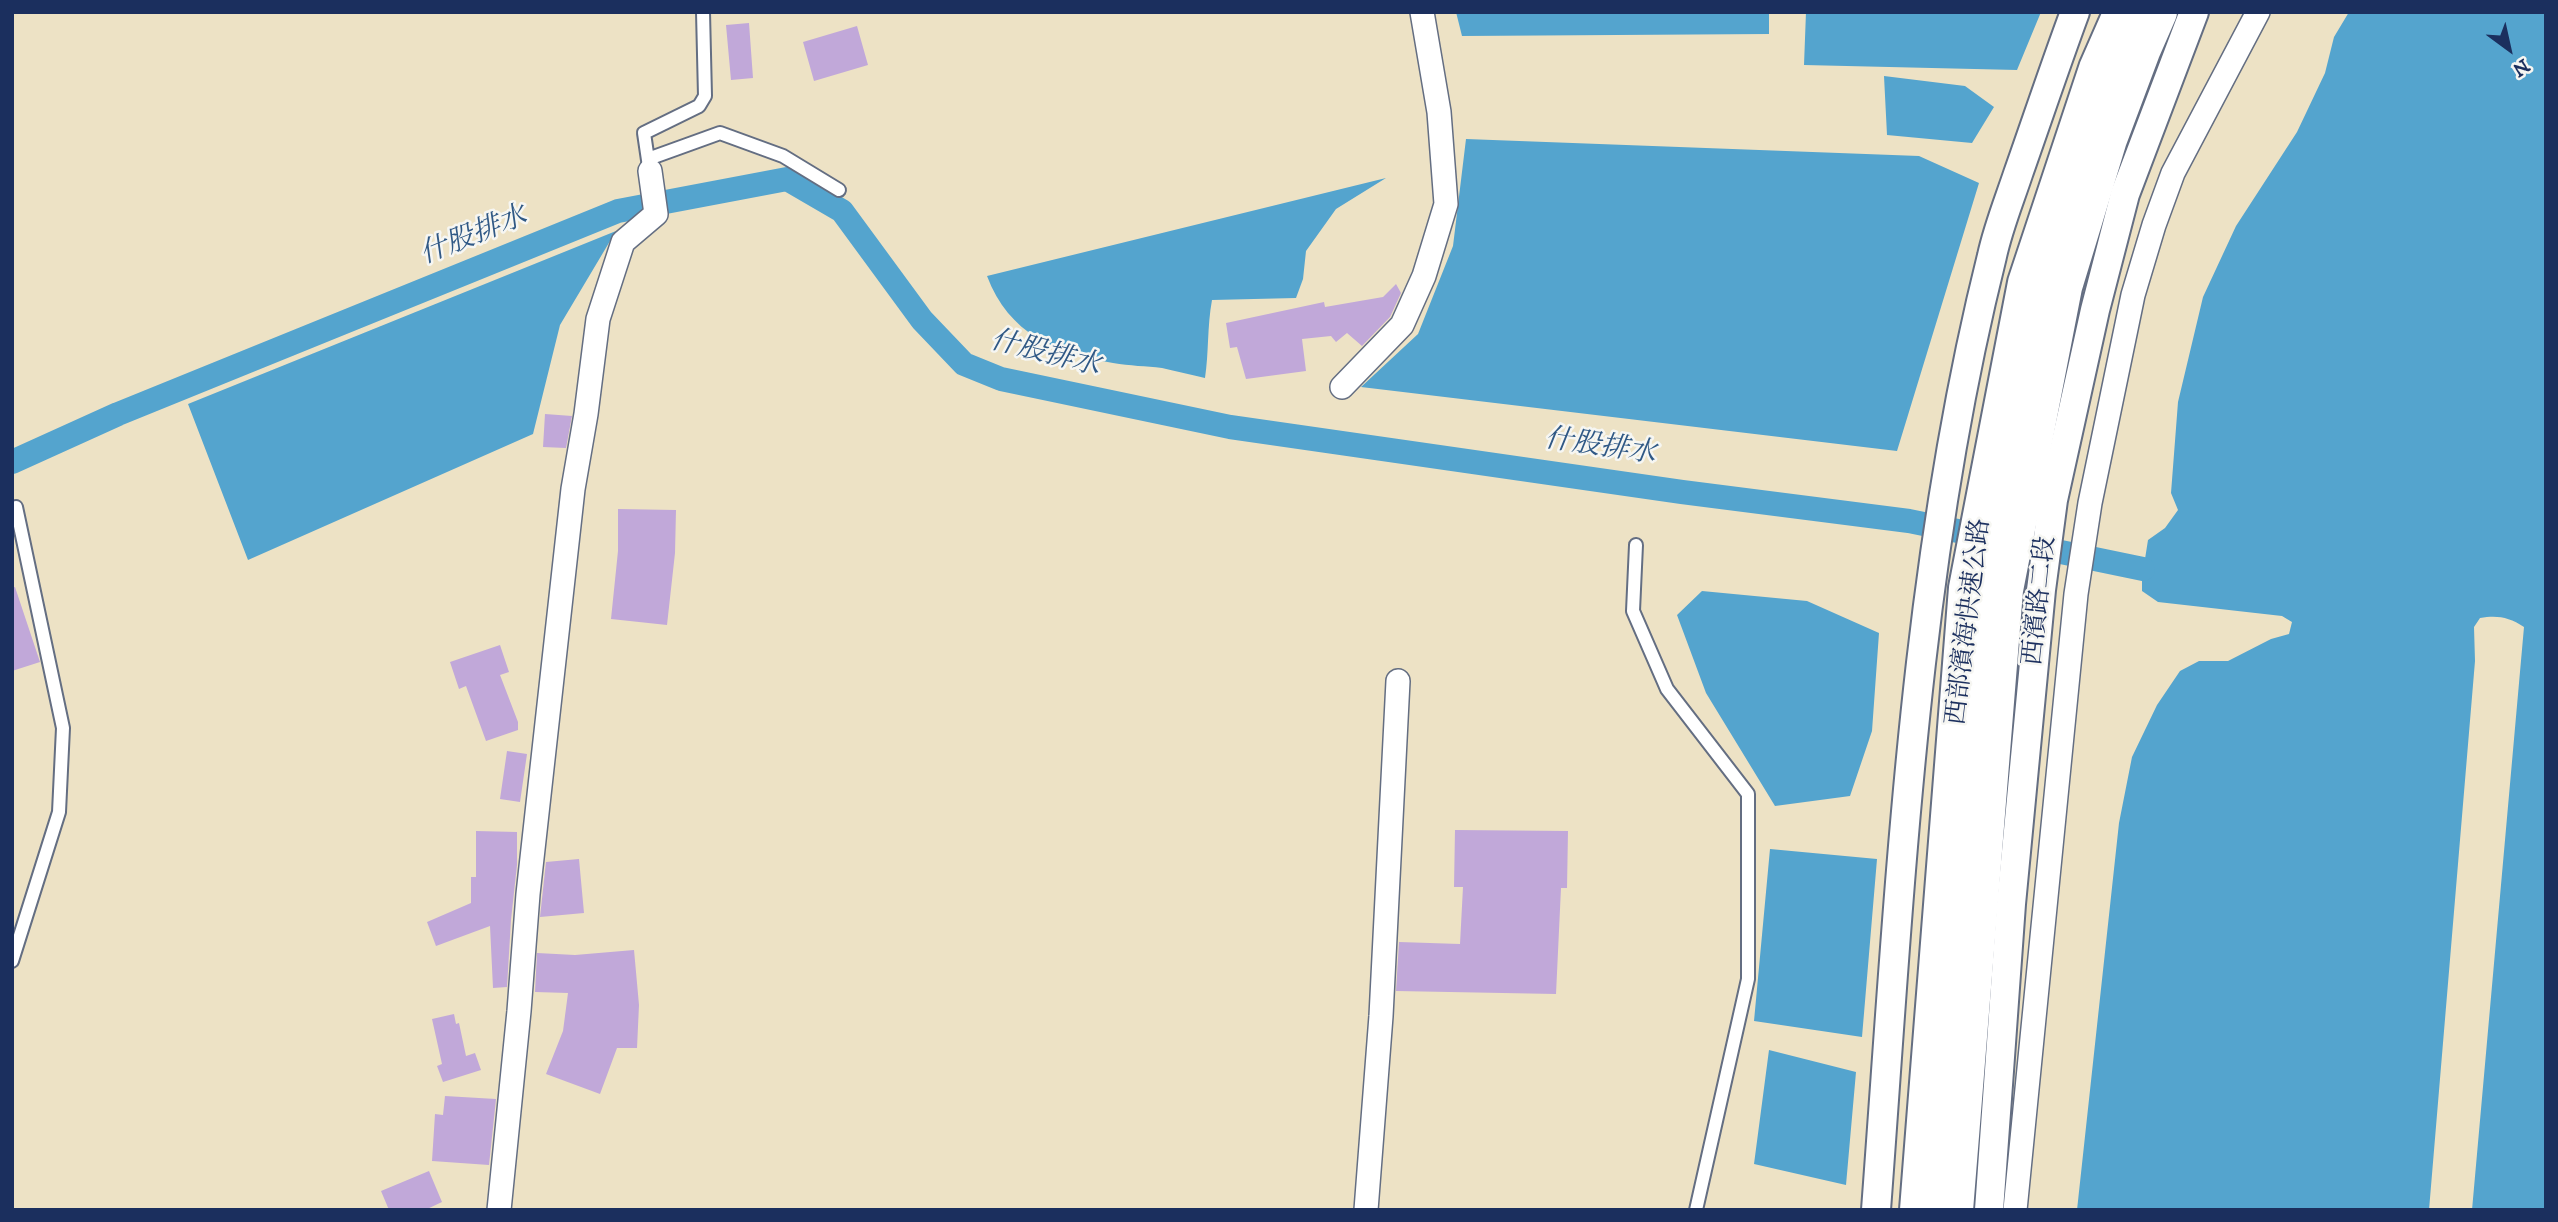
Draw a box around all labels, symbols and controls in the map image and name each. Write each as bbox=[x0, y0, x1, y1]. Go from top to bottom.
north arrow bbox=[2474, 14, 2544, 84]
text: N bbox=[2508, 53, 2534, 81]
water label: 什股排水 bbox=[416, 200, 532, 274]
water label: 什股排水 bbox=[987, 325, 1103, 385]
water label: 什股排水 bbox=[1542, 424, 1658, 472]
street label: 西部濱海快速公路 bbox=[1942, 517, 1998, 727]
street label: 西濱路二段 bbox=[2019, 535, 2063, 667]

